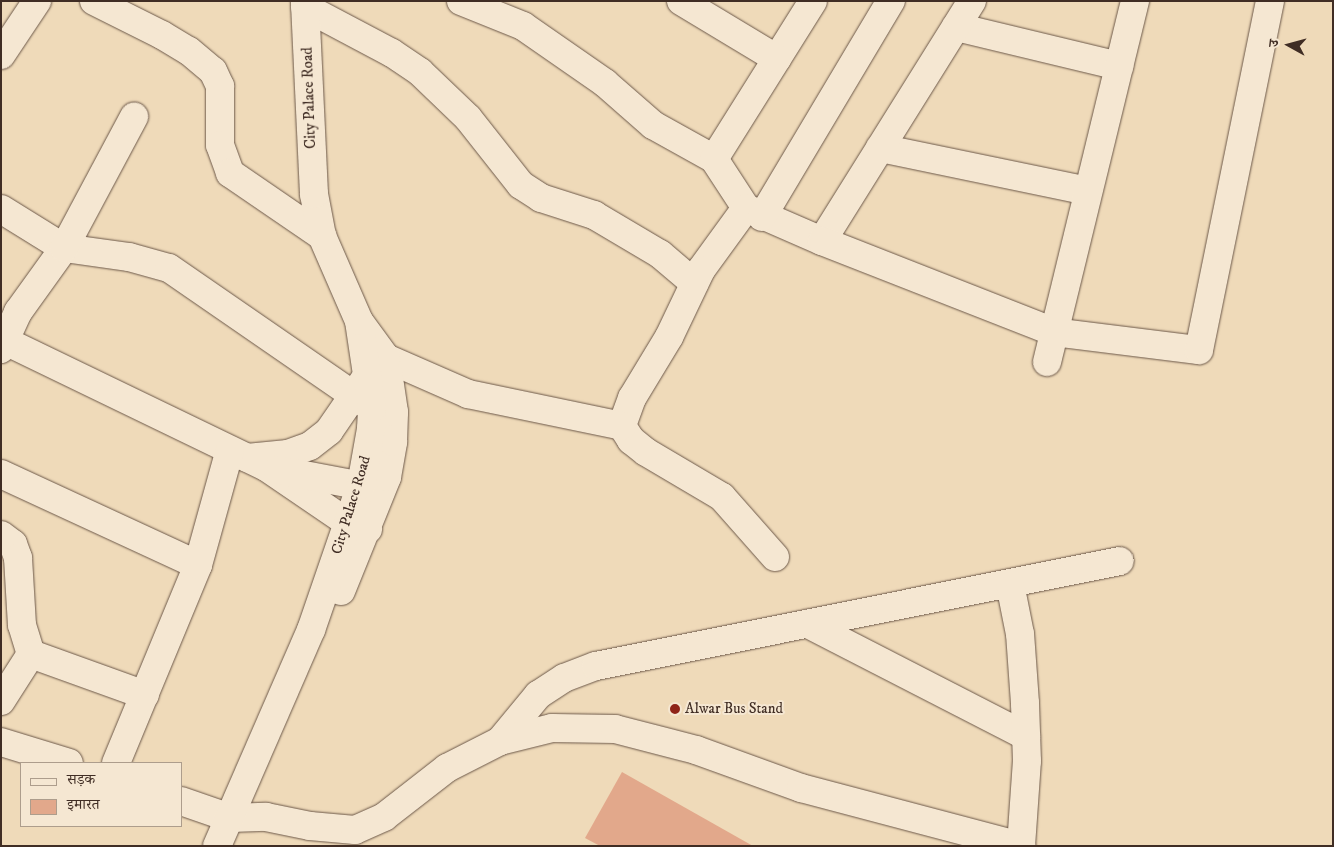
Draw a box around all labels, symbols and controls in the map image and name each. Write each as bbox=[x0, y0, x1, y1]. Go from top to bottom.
north arrow bbox=[1264, 20, 1314, 70]
text: उ bbox=[1265, 39, 1283, 48]
street label: City Palace Road bbox=[298, 47, 320, 149]
street label: City Palace Road bbox=[328, 454, 374, 556]
place label: Alwar Bus Stand bbox=[685, 700, 783, 718]
marker: Alwar Bus Stand bbox=[669, 703, 681, 715]
legend bbox=[20, 762, 182, 827]
text: सड़क bbox=[67, 770, 95, 789]
text: इमारत bbox=[67, 795, 100, 814]

